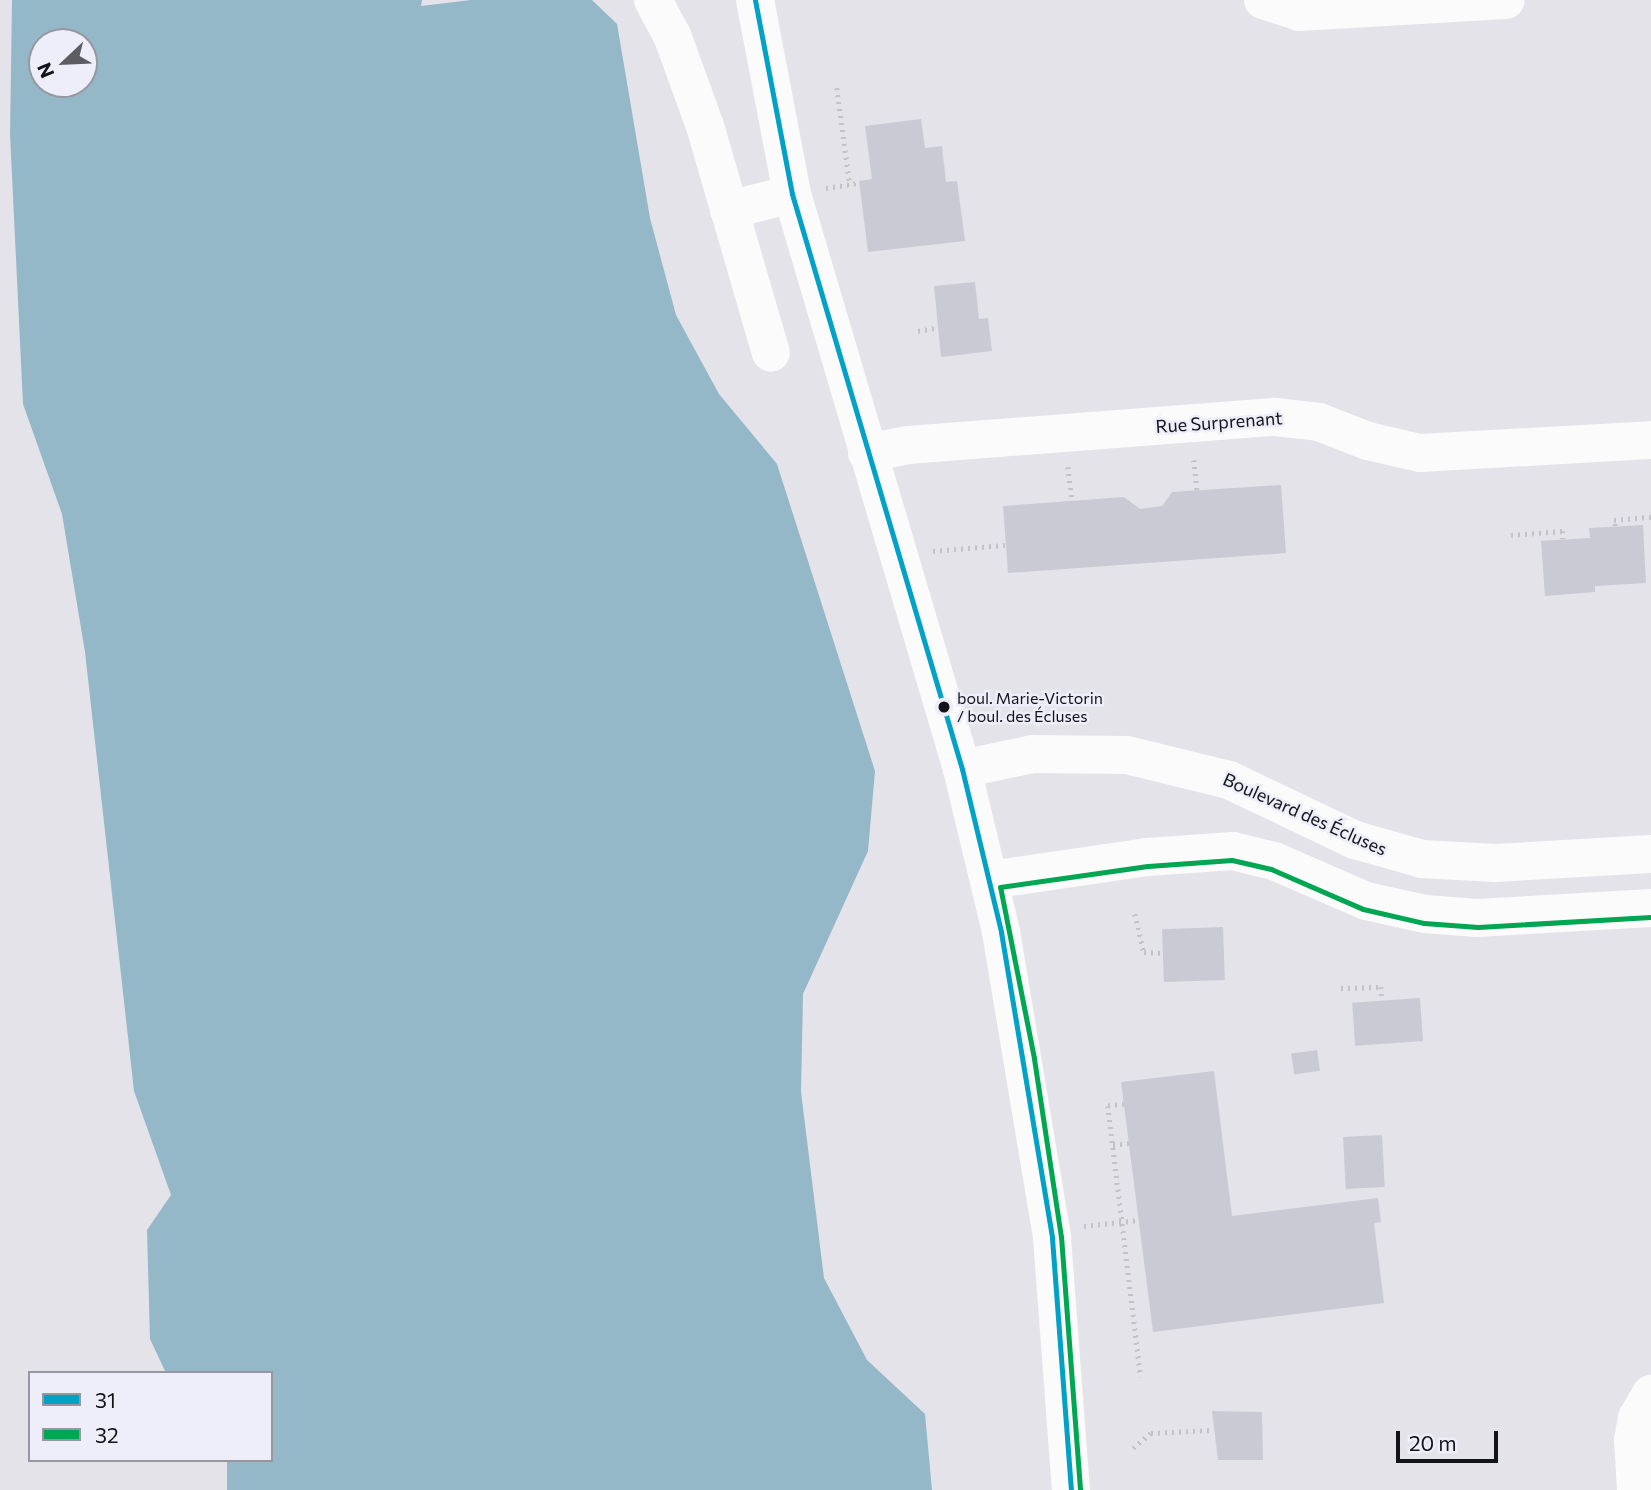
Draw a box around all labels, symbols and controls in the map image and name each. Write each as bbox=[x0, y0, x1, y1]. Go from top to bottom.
north arrow bbox=[28, 28, 98, 98]
text: N bbox=[32, 60, 58, 82]
street label: Rue Surprenant bbox=[1155, 407, 1283, 437]
place label: boul. Marie-Victorin / boul. des Écluses bbox=[957, 688, 1103, 726]
marker: boul. Marie-Victorin / boul. des Écluses bbox=[937, 700, 951, 714]
street label: Boulevard des Écluses bbox=[1220, 768, 1390, 860]
legend bbox=[28, 1371, 273, 1462]
text: 31 bbox=[95, 1387, 116, 1412]
scale bar bbox=[1399, 1416, 1500, 1460]
text: 32 bbox=[95, 1422, 119, 1447]
text: 20 m bbox=[1409, 1430, 1457, 1455]

